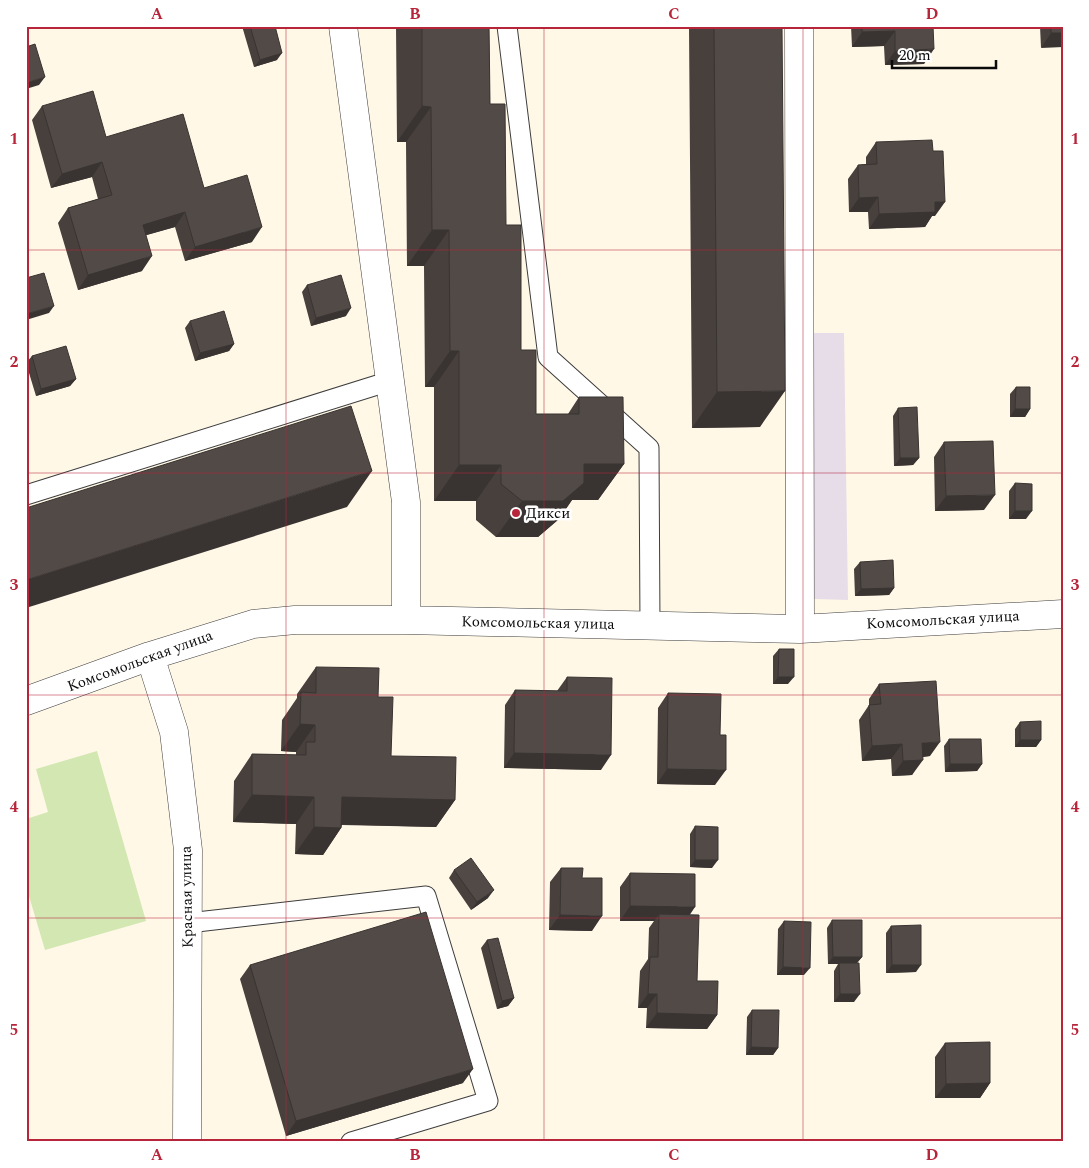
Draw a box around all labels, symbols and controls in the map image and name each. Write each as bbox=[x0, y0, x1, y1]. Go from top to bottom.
text: A bbox=[151, 2, 164, 26]
text: B bbox=[409, 2, 421, 26]
text: C bbox=[668, 2, 680, 26]
text: D bbox=[926, 2, 939, 26]
scale bar bbox=[892, 38, 995, 70]
text: 20 m bbox=[899, 44, 931, 67]
text: 1 bbox=[10, 127, 18, 151]
text: 1 bbox=[1071, 127, 1079, 151]
text: 2 bbox=[10, 350, 19, 374]
text: 2 bbox=[1071, 350, 1080, 374]
place label: Дикси bbox=[526, 502, 570, 525]
marker: Дикси bbox=[510, 507, 522, 519]
text: 3 bbox=[10, 573, 19, 597]
text: 3 bbox=[1071, 573, 1080, 597]
street label: Комсомольская улица bbox=[866, 604, 1021, 636]
street label: Комсомольская улица bbox=[461, 610, 616, 636]
street label: Комсомольская улица bbox=[64, 624, 217, 698]
text: 4 bbox=[10, 795, 19, 819]
text: 4 bbox=[1071, 795, 1080, 819]
street label: Красная улица bbox=[175, 845, 199, 948]
text: 5 bbox=[10, 1018, 18, 1042]
text: 5 bbox=[1071, 1018, 1079, 1042]
text: A bbox=[151, 1143, 164, 1167]
text: B bbox=[409, 1143, 421, 1167]
text: C bbox=[668, 1143, 680, 1167]
text: D bbox=[926, 1143, 939, 1167]

